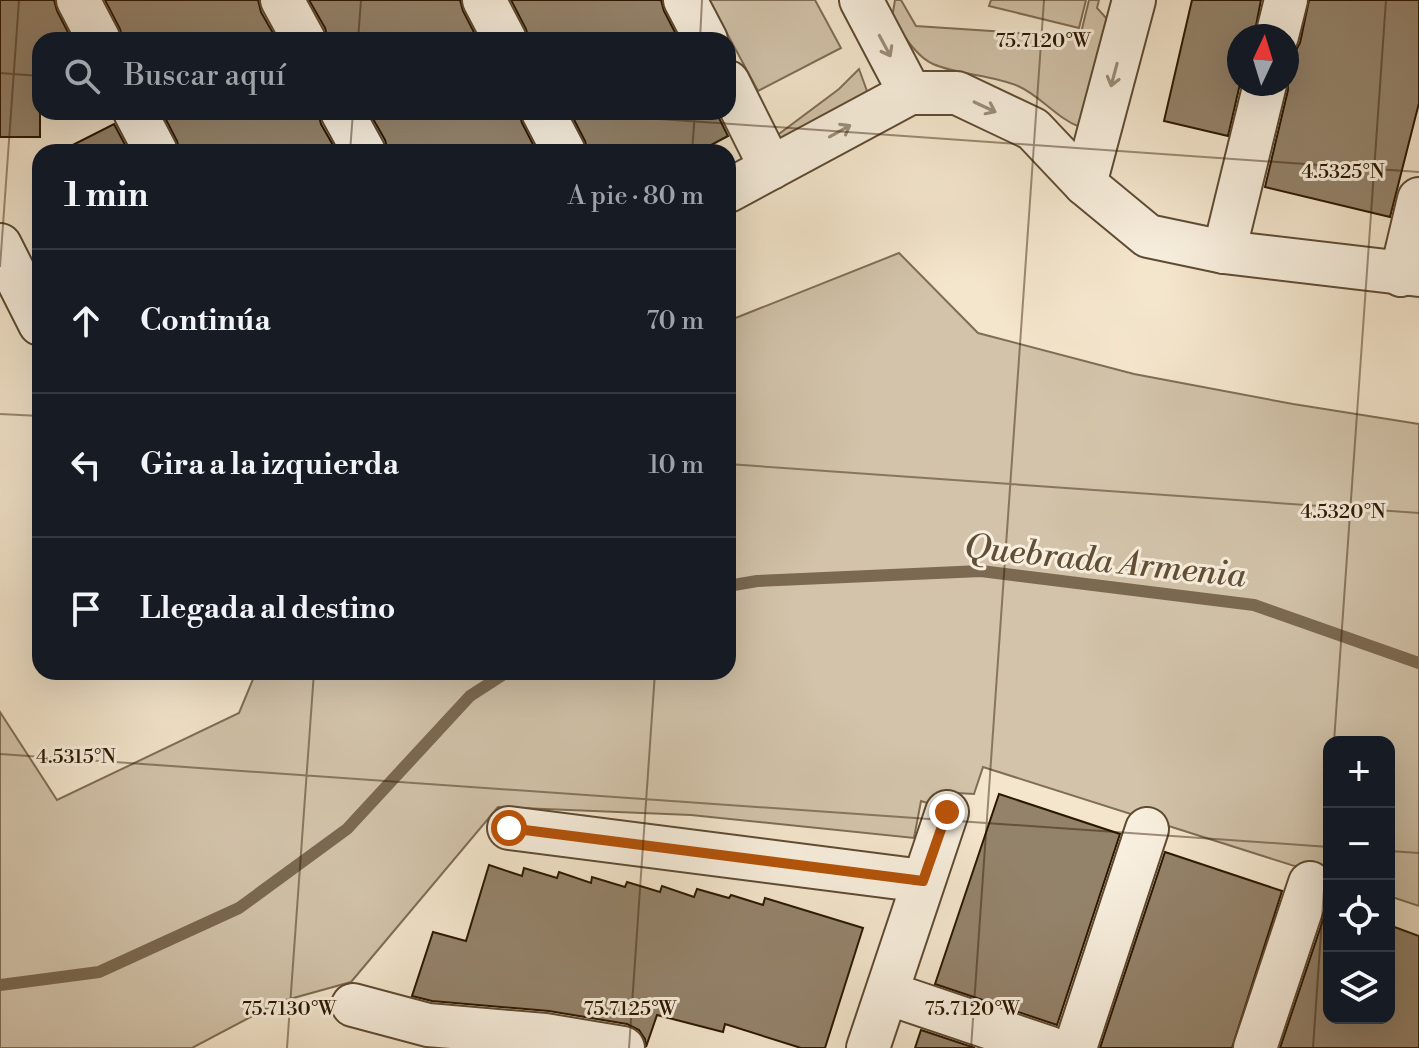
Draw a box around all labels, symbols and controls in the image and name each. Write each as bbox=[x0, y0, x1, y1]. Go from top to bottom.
north arrow bbox=[1227, 24, 1299, 96]
text: 75.7120°W bbox=[995, 29, 1091, 54]
search box bbox=[32, 32, 736, 120]
one-way arrow bbox=[878, 34, 894, 58]
icon: search bbox=[60, 54, 104, 98]
text: Buscar aquí bbox=[124, 57, 286, 95]
one-way arrow bbox=[1106, 62, 1121, 88]
one-way arrow bbox=[973, 100, 997, 115]
one-way arrow bbox=[827, 123, 851, 138]
text: 4.5325°N bbox=[1301, 160, 1385, 185]
text: 1 min bbox=[64, 175, 148, 217]
text: A pie · 80 m bbox=[568, 180, 704, 212]
icon: ahead bbox=[64, 299, 108, 343]
text: Continúa bbox=[140, 302, 271, 340]
text: 70 m bbox=[646, 305, 704, 337]
icon: left bbox=[64, 443, 108, 487]
text: Gira a la izquierda bbox=[140, 446, 399, 484]
text: 10 m bbox=[648, 449, 704, 481]
text: 4.5320°N bbox=[1300, 500, 1386, 525]
water label: Quebrada Armenia bbox=[962, 526, 1248, 598]
icon: arrive bbox=[64, 587, 108, 631]
text: Llegada al destino bbox=[140, 590, 395, 628]
map controls bbox=[1323, 736, 1395, 1024]
button: + bbox=[1323, 736, 1395, 808]
text: 4.5315°N bbox=[36, 745, 116, 770]
route end bbox=[929, 794, 965, 830]
button: − bbox=[1323, 808, 1395, 880]
route start bbox=[491, 810, 527, 846]
button: locate bbox=[1323, 880, 1395, 952]
button: layers bbox=[1323, 952, 1395, 1024]
text: 75.7130°W bbox=[242, 997, 337, 1022]
text: 75.7125°W bbox=[584, 997, 677, 1022]
text: 75.7120°W bbox=[924, 997, 1020, 1022]

